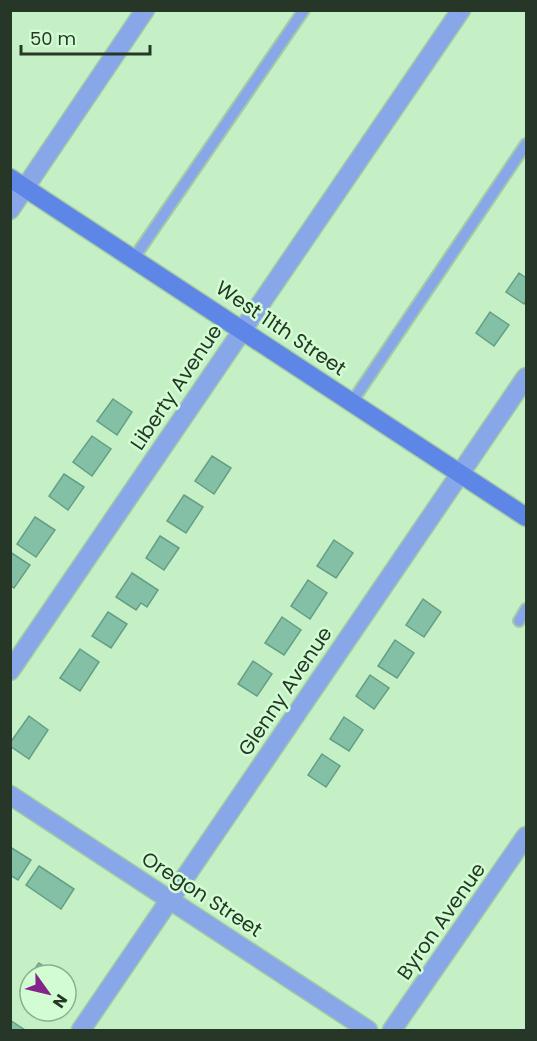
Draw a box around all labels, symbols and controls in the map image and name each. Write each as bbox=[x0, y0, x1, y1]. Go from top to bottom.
scale bar bbox=[21, 18, 150, 56]
text: 50 m bbox=[30, 26, 76, 51]
street label: West 11th Street bbox=[210, 274, 352, 382]
street label: Liberty Avenue bbox=[124, 319, 228, 455]
street label: Glenny Avenue bbox=[231, 621, 339, 761]
street label: Oregon Street bbox=[136, 845, 268, 943]
street label: Byron Avenue bbox=[390, 857, 492, 985]
north arrow bbox=[18, 963, 78, 1023]
text: N bbox=[47, 990, 73, 1013]

